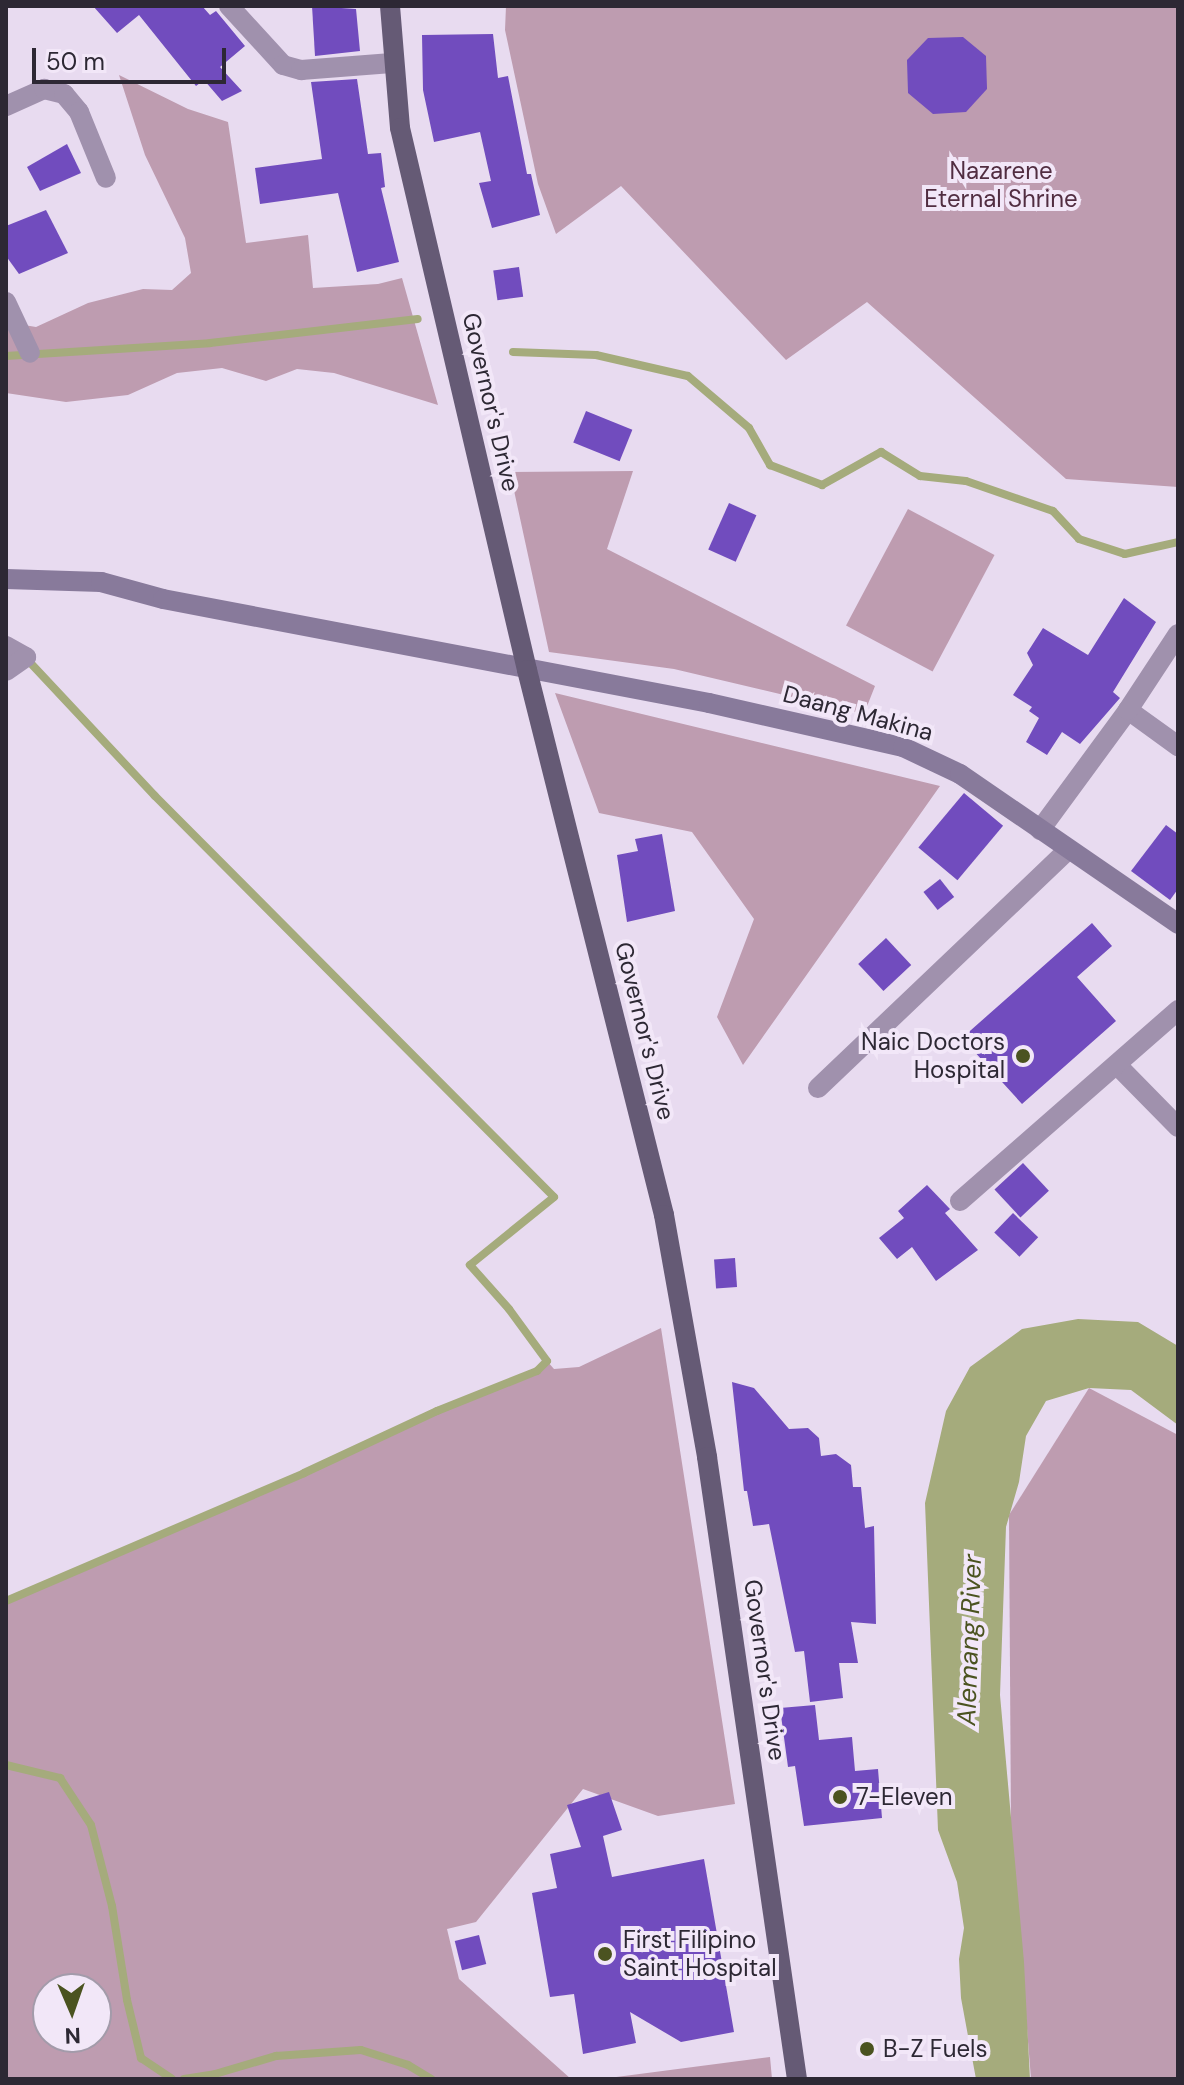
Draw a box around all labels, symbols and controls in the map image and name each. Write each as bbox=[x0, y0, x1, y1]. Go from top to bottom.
scale bar bbox=[36, 32, 230, 82]
text: 50 m bbox=[46, 46, 105, 77]
park label: Nazarene Eternal Shrine bbox=[924, 157, 1078, 213]
street label: Governor's Drive bbox=[456, 310, 526, 494]
street label: Daang Makina bbox=[780, 679, 936, 747]
street label: Governor's Drive bbox=[609, 939, 681, 1123]
place label: Naic Doctors Hospital bbox=[861, 1028, 1005, 1084]
marker: Naic Doctors Hospital bbox=[1012, 1045, 1034, 1067]
water label: Alemang River bbox=[951, 1554, 989, 1726]
street label: Governor's Drive bbox=[738, 1578, 792, 1762]
place label: 7-Eleven bbox=[856, 1783, 953, 1811]
marker: 7-Eleven bbox=[831, 1788, 849, 1806]
place label: First Filipino Saint Hospital bbox=[623, 1926, 777, 1982]
marker: First Filipino Saint Hospital bbox=[594, 1943, 616, 1965]
north arrow bbox=[32, 1973, 112, 2053]
text: N bbox=[64, 2021, 81, 2050]
place label: B-Z Fuels bbox=[883, 2035, 987, 2063]
marker: B-Z Fuels bbox=[858, 2040, 876, 2058]

